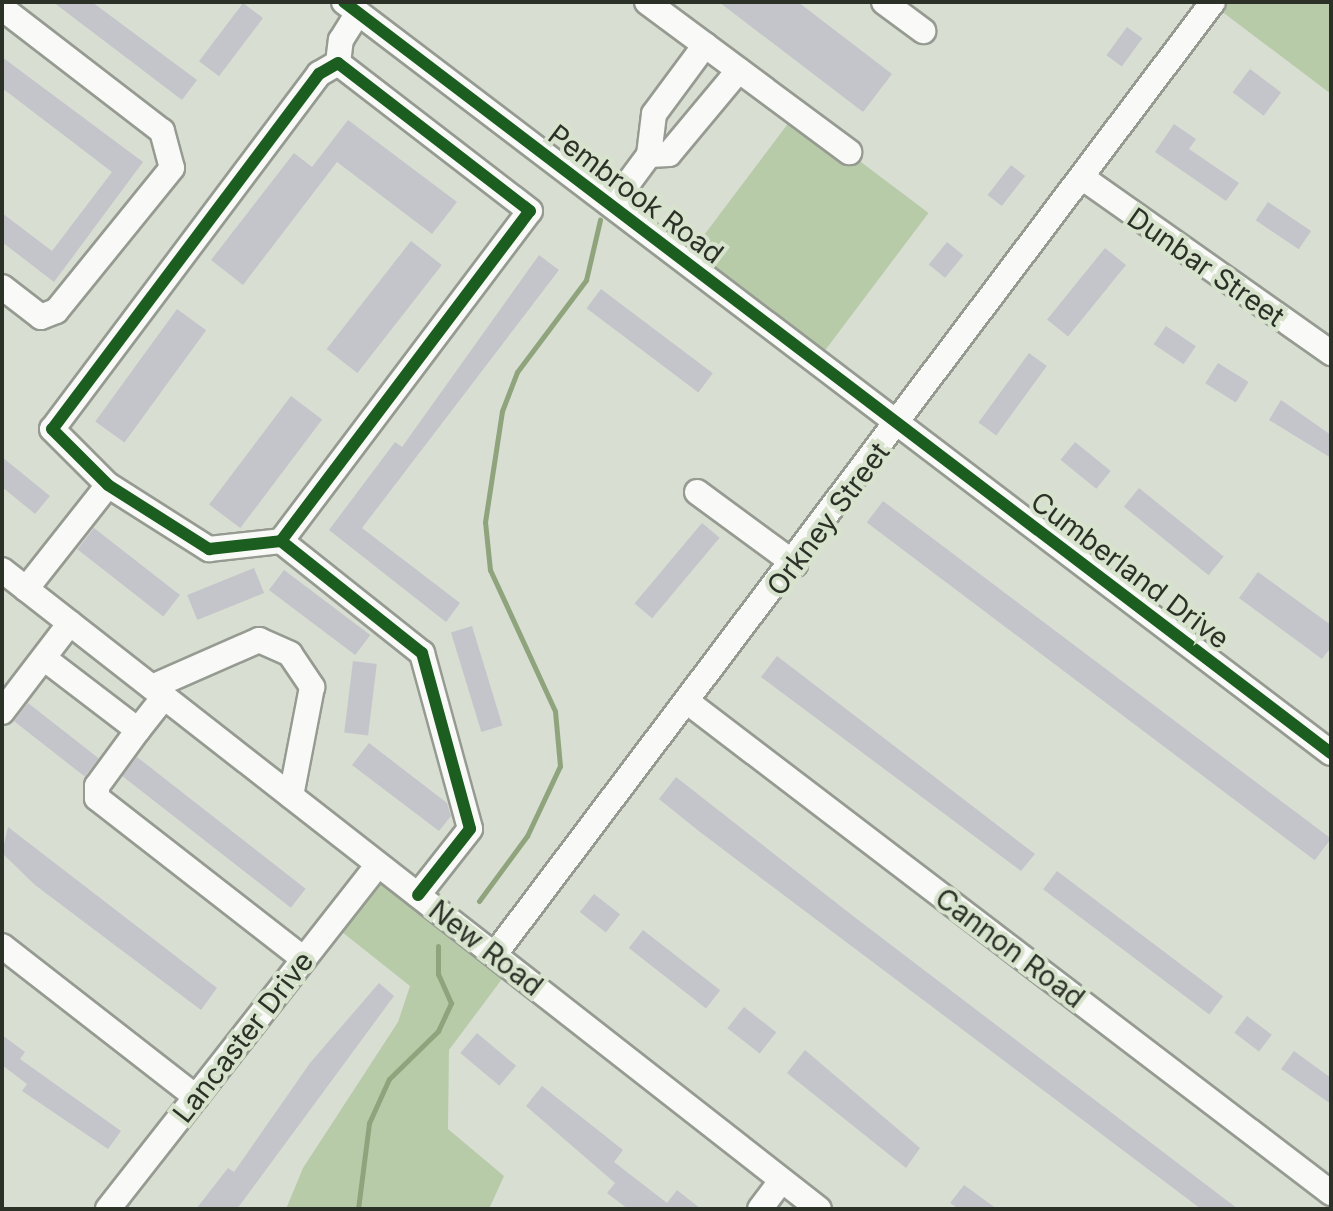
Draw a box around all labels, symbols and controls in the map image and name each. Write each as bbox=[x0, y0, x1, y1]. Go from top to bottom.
street label: Pembrook Road bbox=[542, 117, 730, 271]
street label: Dunbar Street bbox=[1121, 201, 1291, 333]
street label: Orkney Street bbox=[760, 436, 896, 602]
street label: Cumberland Drive bbox=[1024, 485, 1236, 655]
street label: Cannon Road bbox=[929, 881, 1091, 1015]
street label: New Road bbox=[422, 893, 550, 1003]
street label: Lancaster Drive bbox=[166, 945, 320, 1129]

